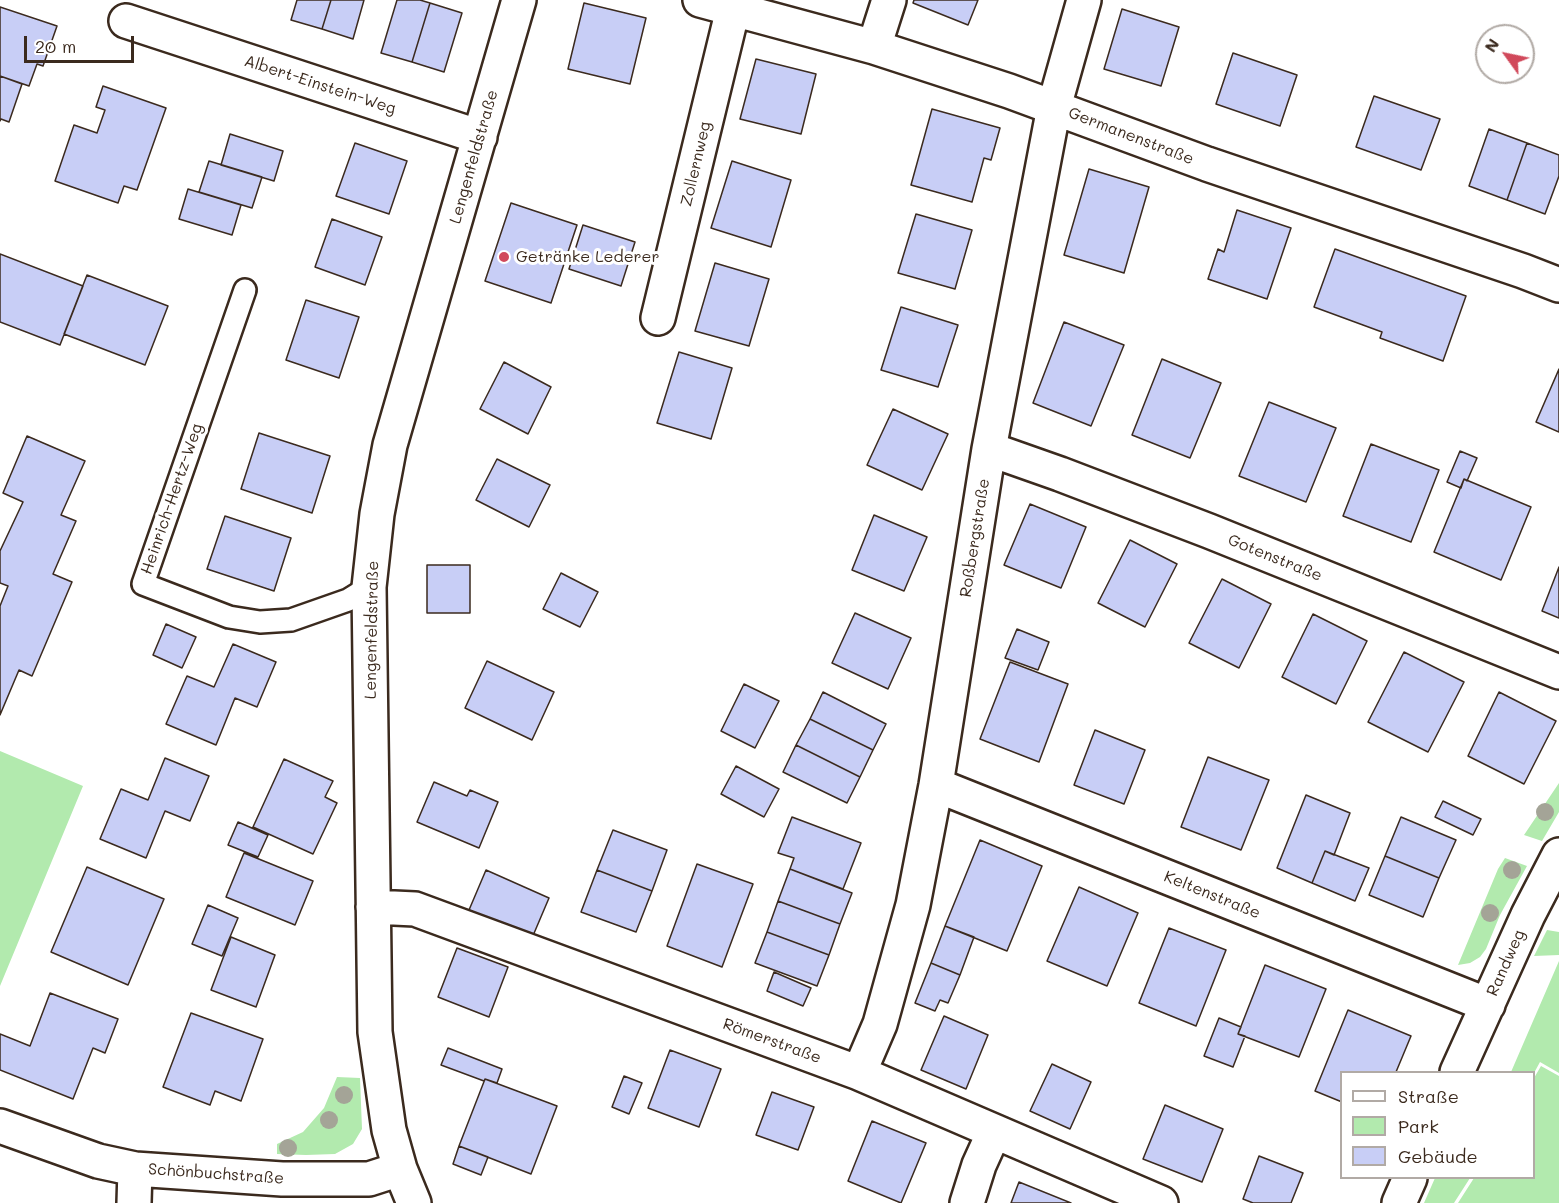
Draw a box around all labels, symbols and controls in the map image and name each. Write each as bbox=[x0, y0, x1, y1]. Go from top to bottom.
scale bar bbox=[27, 24, 136, 62]
north arrow bbox=[1475, 24, 1535, 84]
text: 20 m bbox=[35, 34, 76, 58]
text: N bbox=[1479, 34, 1503, 56]
street label: Albert-Einstein-Weg bbox=[242, 51, 398, 119]
street label: Lengenfeldstraße bbox=[446, 88, 502, 226]
street label: Germanenstraße bbox=[1065, 103, 1197, 169]
street label: Zollernweg bbox=[677, 120, 715, 208]
place label: Getränke Lederer bbox=[516, 247, 660, 267]
marker: Getränke Lederer bbox=[497, 250, 511, 264]
street label: Heinrich-Hertz-Weg bbox=[137, 421, 207, 577]
street label: Roßbergstraße bbox=[956, 477, 994, 599]
street label: Gotenstraße bbox=[1225, 530, 1325, 586]
street label: Lengenfeldstraße bbox=[361, 561, 383, 699]
street label: Keltenstraße bbox=[1161, 867, 1263, 923]
street label: Randweg bbox=[1483, 927, 1529, 999]
street label: Römerstraße bbox=[720, 1014, 824, 1068]
legend bbox=[1340, 1071, 1535, 1179]
text: Straße bbox=[1398, 1084, 1459, 1108]
text: Park bbox=[1398, 1114, 1439, 1138]
text: Gebäude bbox=[1398, 1144, 1478, 1168]
street label: Schönbuchstraße bbox=[147, 1160, 285, 1188]

